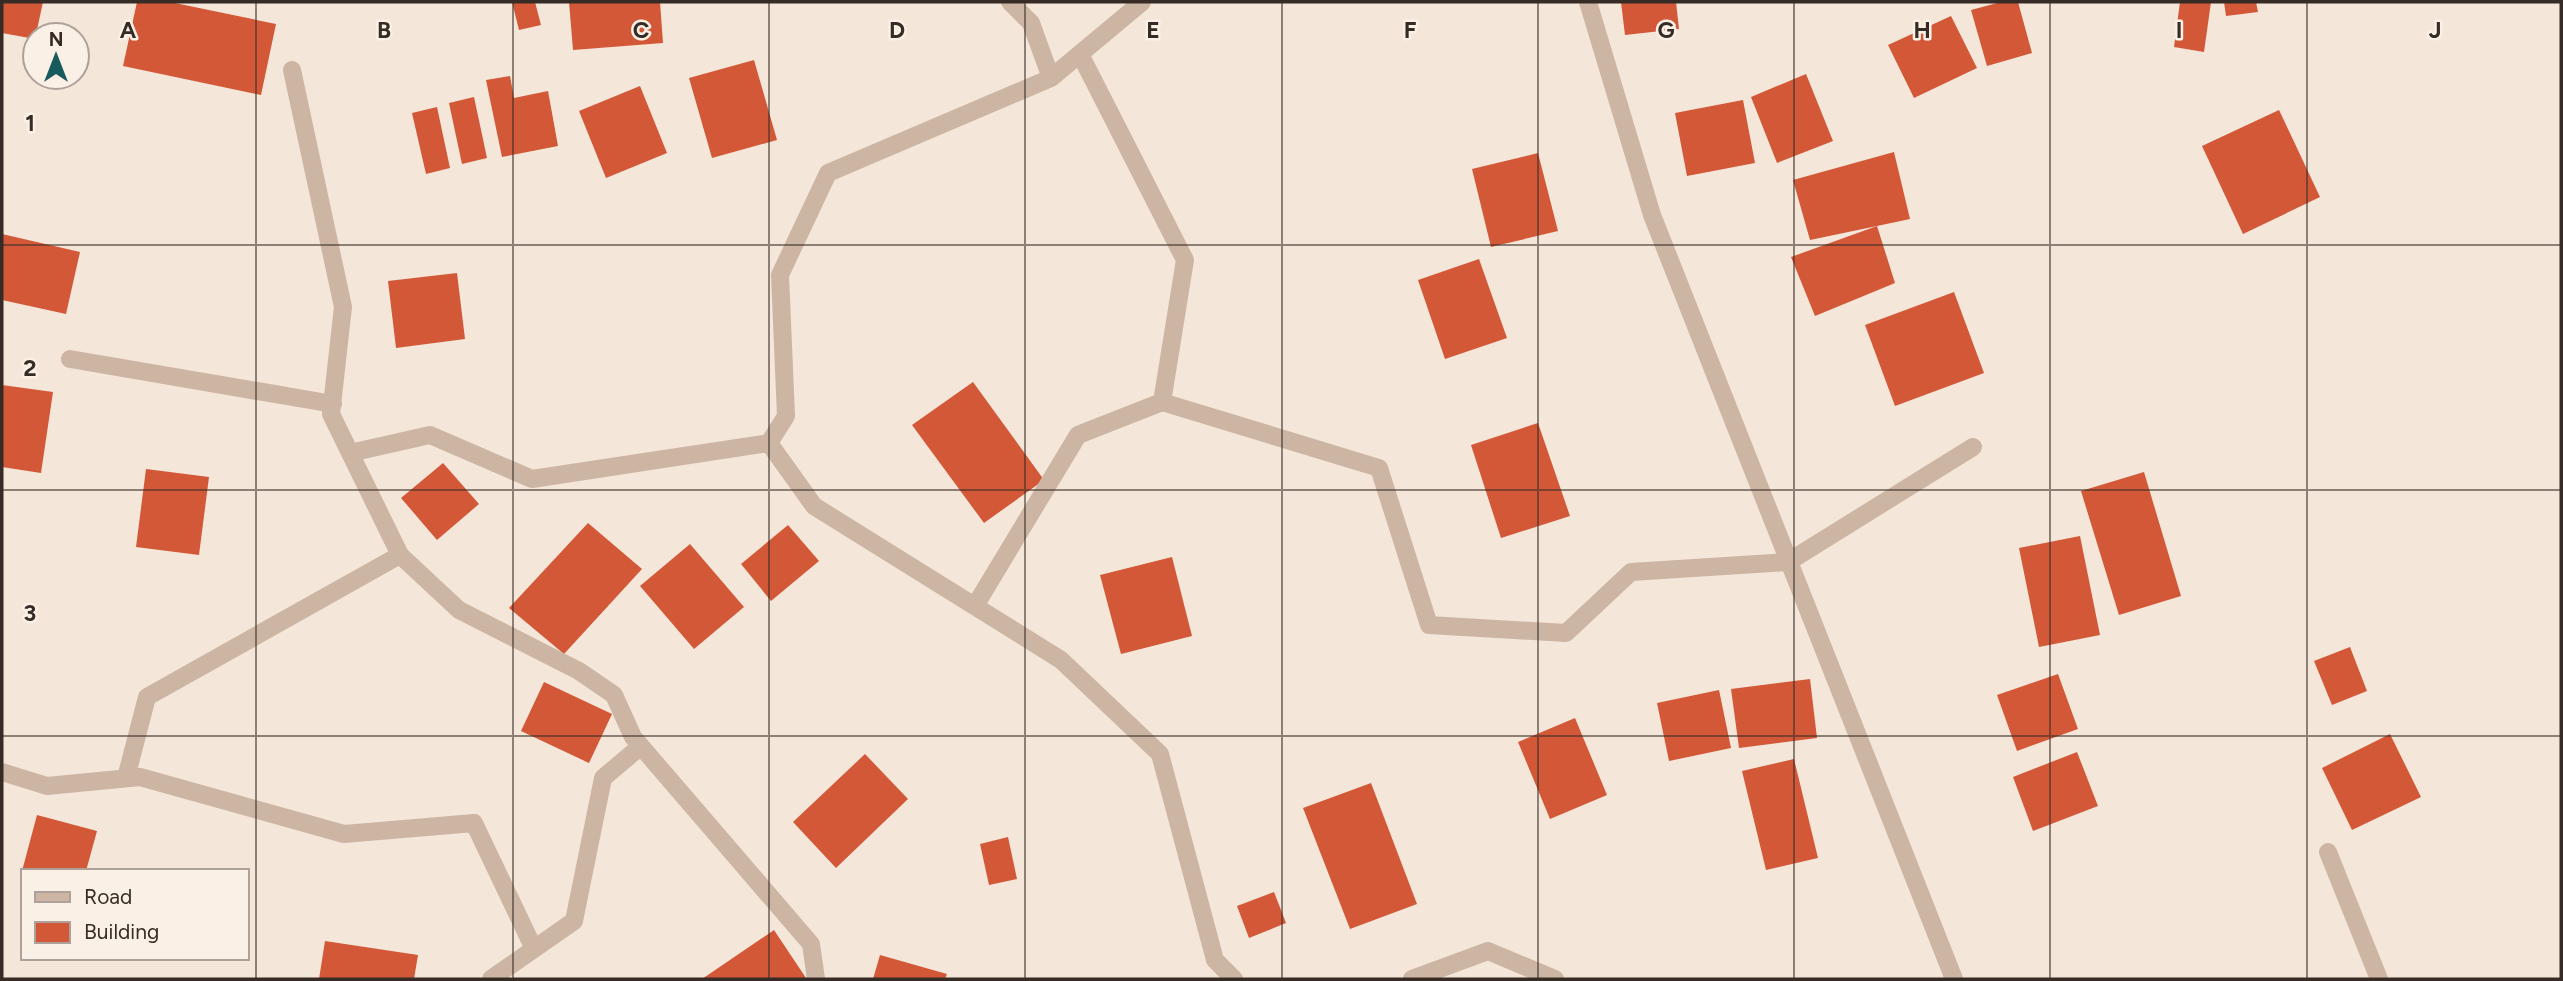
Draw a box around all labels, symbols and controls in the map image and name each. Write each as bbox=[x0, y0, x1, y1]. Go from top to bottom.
text: A bbox=[120, 16, 137, 44]
text: B bbox=[377, 16, 391, 44]
text: C bbox=[633, 16, 650, 44]
text: D bbox=[889, 16, 905, 44]
text: E bbox=[1146, 16, 1160, 44]
text: F bbox=[1404, 16, 1417, 44]
text: G bbox=[1657, 16, 1675, 44]
text: H bbox=[1913, 16, 1931, 44]
text: I bbox=[2176, 16, 2182, 44]
text: J bbox=[2429, 16, 2441, 44]
north arrow bbox=[21, 21, 91, 91]
text: N bbox=[49, 28, 63, 51]
text: 1 bbox=[25, 109, 35, 137]
text: 2 bbox=[23, 354, 37, 382]
text: 3 bbox=[24, 599, 36, 627]
legend bbox=[21, 869, 248, 960]
text: Road bbox=[84, 884, 132, 909]
text: Building bbox=[84, 919, 159, 944]

